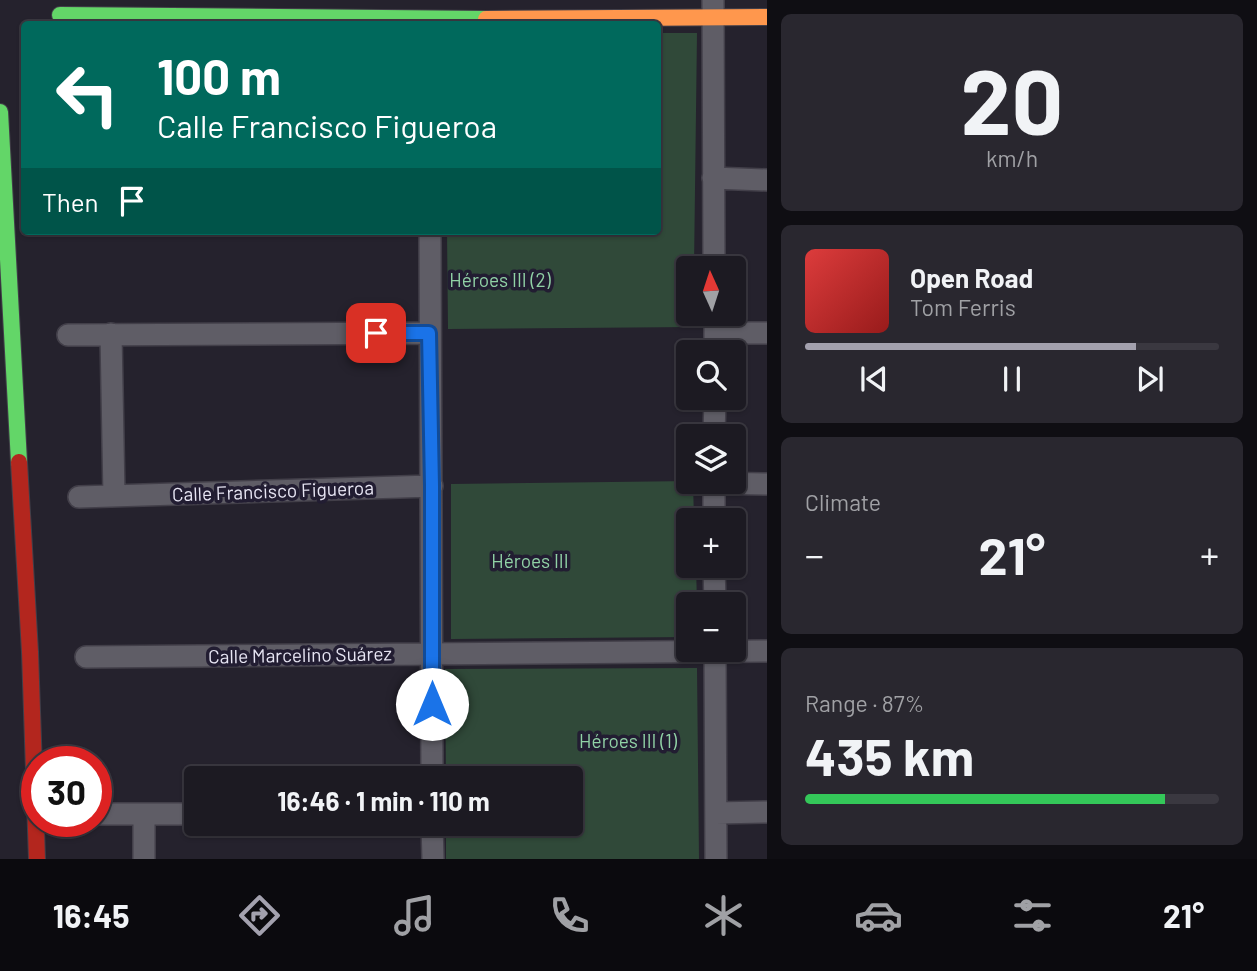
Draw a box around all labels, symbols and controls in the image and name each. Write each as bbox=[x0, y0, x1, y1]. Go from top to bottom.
text: 20 bbox=[961, 44, 1063, 153]
text: 100 m bbox=[157, 46, 281, 105]
icon: left bbox=[42, 49, 133, 140]
text: Calle Francisco Figueroa bbox=[157, 106, 497, 144]
text: km/h bbox=[986, 144, 1038, 172]
icon: arrive bbox=[113, 182, 151, 220]
text: Then bbox=[42, 186, 99, 217]
north arrow bbox=[676, 256, 746, 326]
map controls bbox=[676, 256, 746, 662]
text: Open Road bbox=[910, 262, 1033, 293]
park label: Héroes III (2) bbox=[449, 268, 552, 291]
text: Tom Ferris bbox=[910, 293, 1016, 321]
pin bbox=[346, 303, 406, 363]
icon: arrive bbox=[357, 314, 395, 352]
button: search bbox=[676, 340, 746, 410]
icon: previous bbox=[855, 360, 893, 398]
icon: pause bbox=[993, 360, 1031, 398]
icon: next bbox=[1131, 360, 1169, 398]
button: layers bbox=[676, 424, 746, 494]
street label: Calle Francisco Figueroa bbox=[172, 475, 374, 506]
text: Climate bbox=[805, 488, 881, 516]
button: + bbox=[676, 508, 746, 578]
text: 21° bbox=[979, 523, 1045, 585]
text: − bbox=[805, 531, 824, 577]
text: + bbox=[1200, 531, 1219, 577]
park label: Héroes III bbox=[491, 549, 569, 572]
button: − bbox=[676, 592, 746, 662]
street label: Calle Marcelino Suárez bbox=[208, 641, 392, 668]
position arrow bbox=[395, 667, 469, 741]
text: Range · 87% bbox=[805, 689, 924, 717]
text: 435 km bbox=[805, 724, 974, 786]
park label: Héroes III (1) bbox=[579, 729, 678, 752]
speed limit sign: 30 bbox=[21, 746, 112, 837]
text: 16:46 · 1 min · 110 m bbox=[277, 785, 490, 816]
icon: directions bbox=[235, 891, 284, 940]
icon: music bbox=[390, 891, 439, 940]
icon: phone bbox=[545, 891, 594, 940]
icon: climate bbox=[699, 891, 748, 940]
icon: car bbox=[854, 891, 903, 940]
icon: filters bbox=[1008, 891, 1057, 940]
text: 16:45 bbox=[53, 896, 130, 934]
text: 21° bbox=[1163, 896, 1204, 934]

